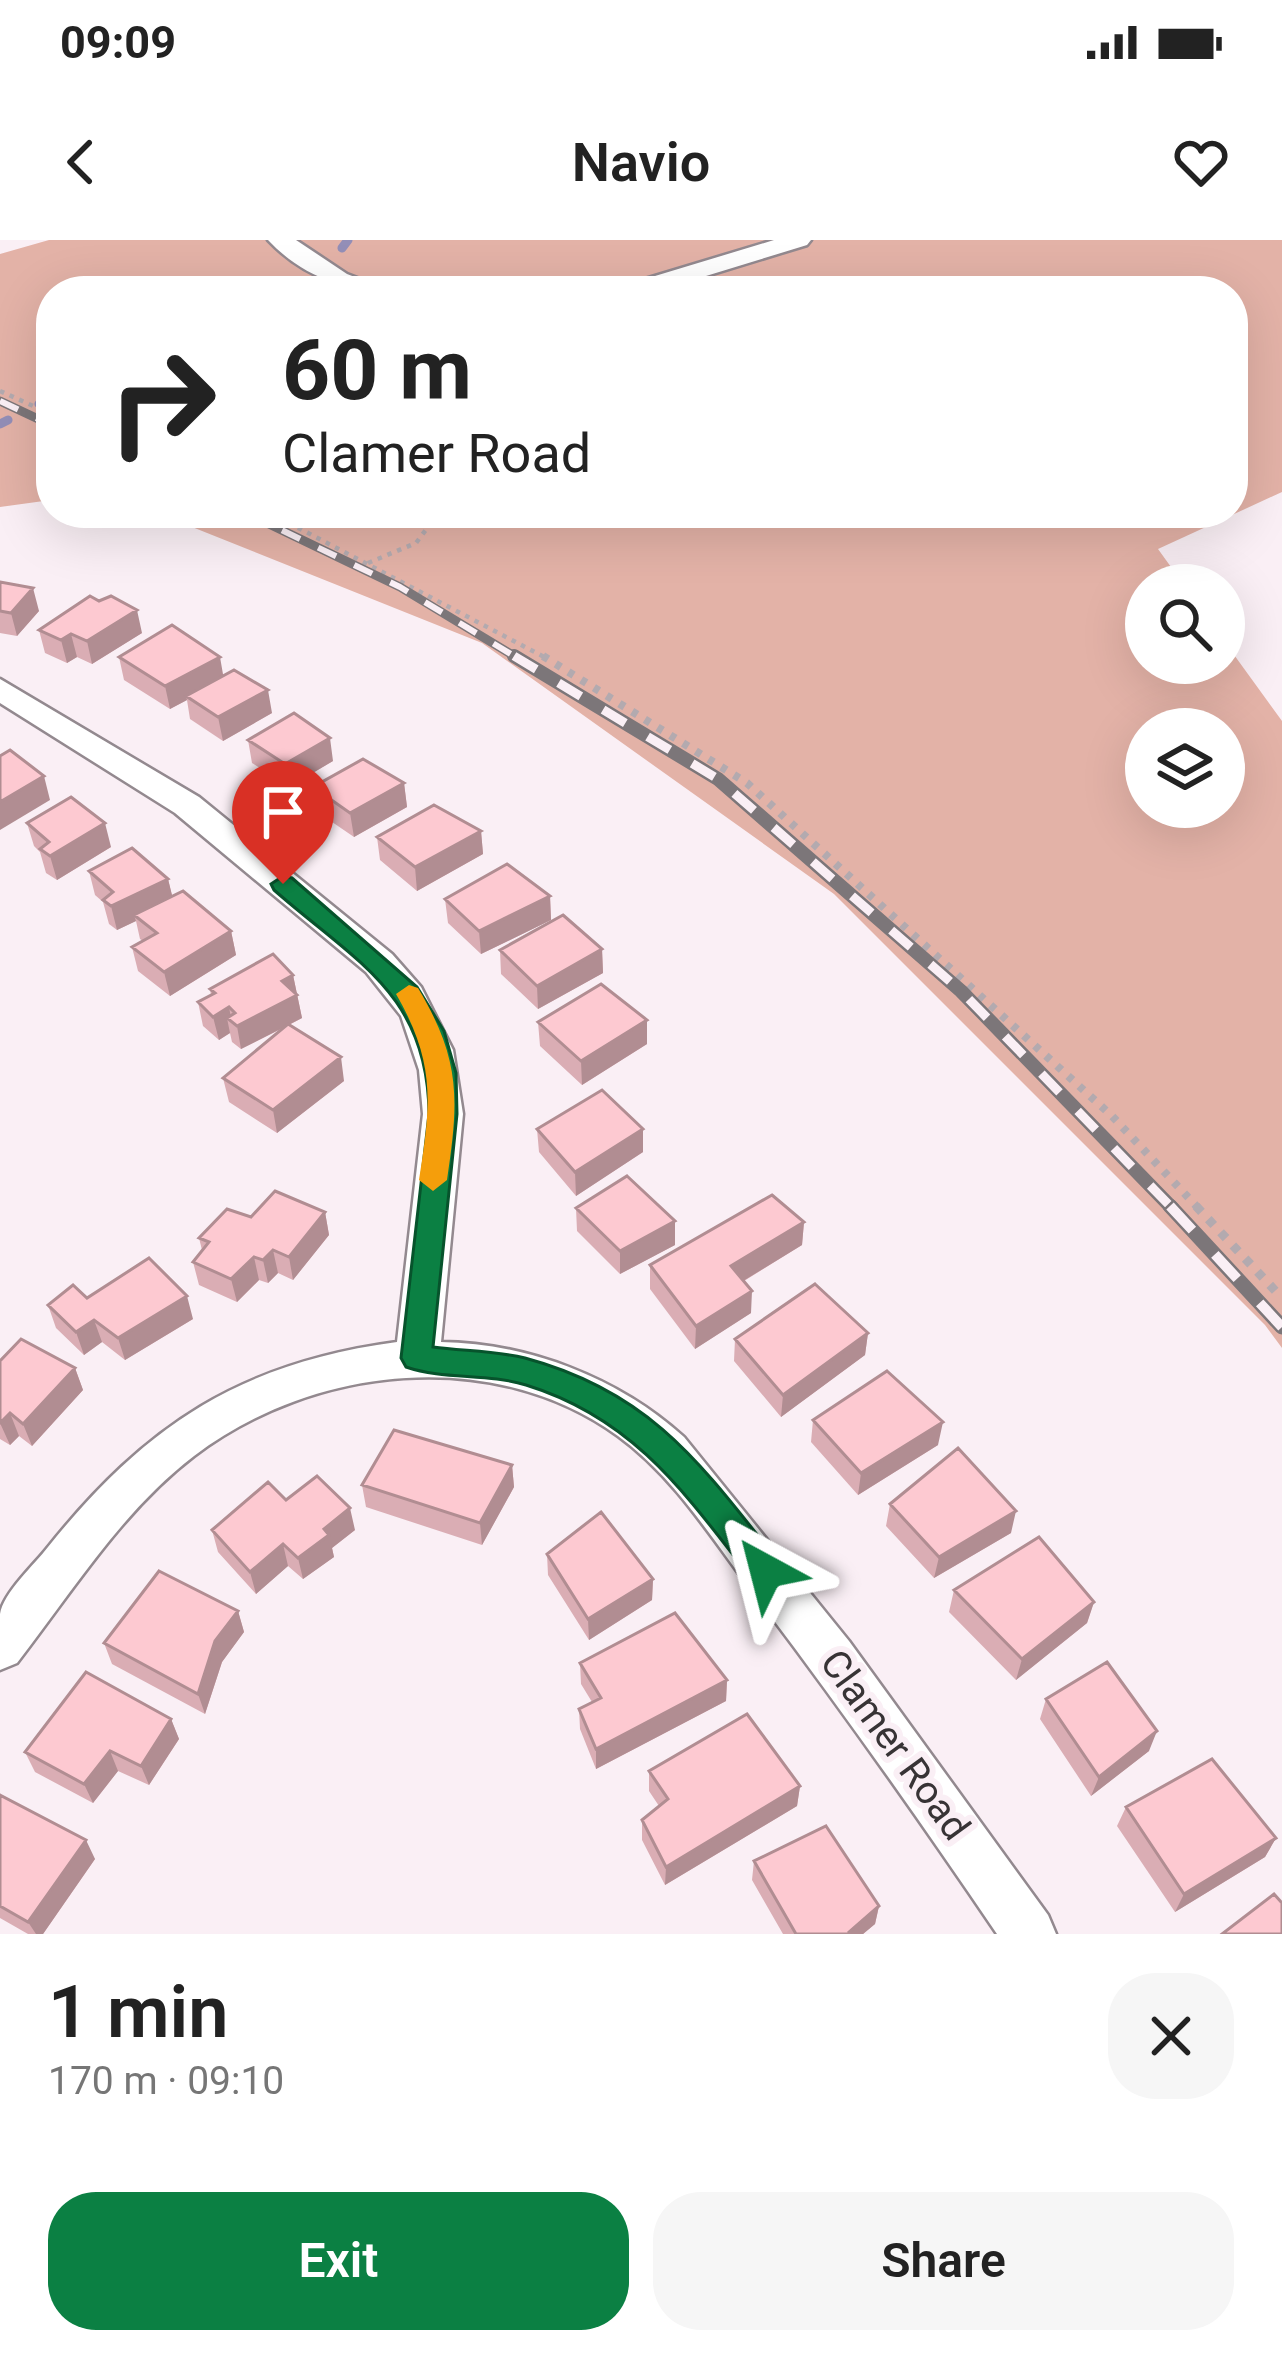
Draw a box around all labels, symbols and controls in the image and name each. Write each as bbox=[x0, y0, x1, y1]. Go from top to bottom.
text: 09:09 bbox=[60, 16, 176, 69]
icon: back bbox=[48, 129, 114, 195]
icon: heart bbox=[1168, 129, 1234, 195]
text: Navio bbox=[572, 131, 710, 194]
text: 60 m bbox=[282, 321, 472, 420]
icon: right bbox=[84, 324, 240, 480]
text: Clamer Road bbox=[282, 422, 591, 485]
map controls bbox=[1125, 564, 1245, 828]
button: search bbox=[1125, 564, 1245, 684]
button: layers bbox=[1125, 708, 1245, 828]
pin bbox=[232, 761, 334, 884]
icon: arrive bbox=[250, 779, 316, 845]
position arrow bbox=[703, 1508, 829, 1634]
street label: Clamer Road bbox=[811, 1641, 979, 1849]
text: 1 min bbox=[48, 1970, 229, 2055]
button: close bbox=[1108, 1973, 1234, 2099]
text: 170 m · 09:10 bbox=[48, 2058, 284, 2104]
button: Exit bbox=[48, 2192, 629, 2330]
button: Share bbox=[653, 2192, 1234, 2330]

